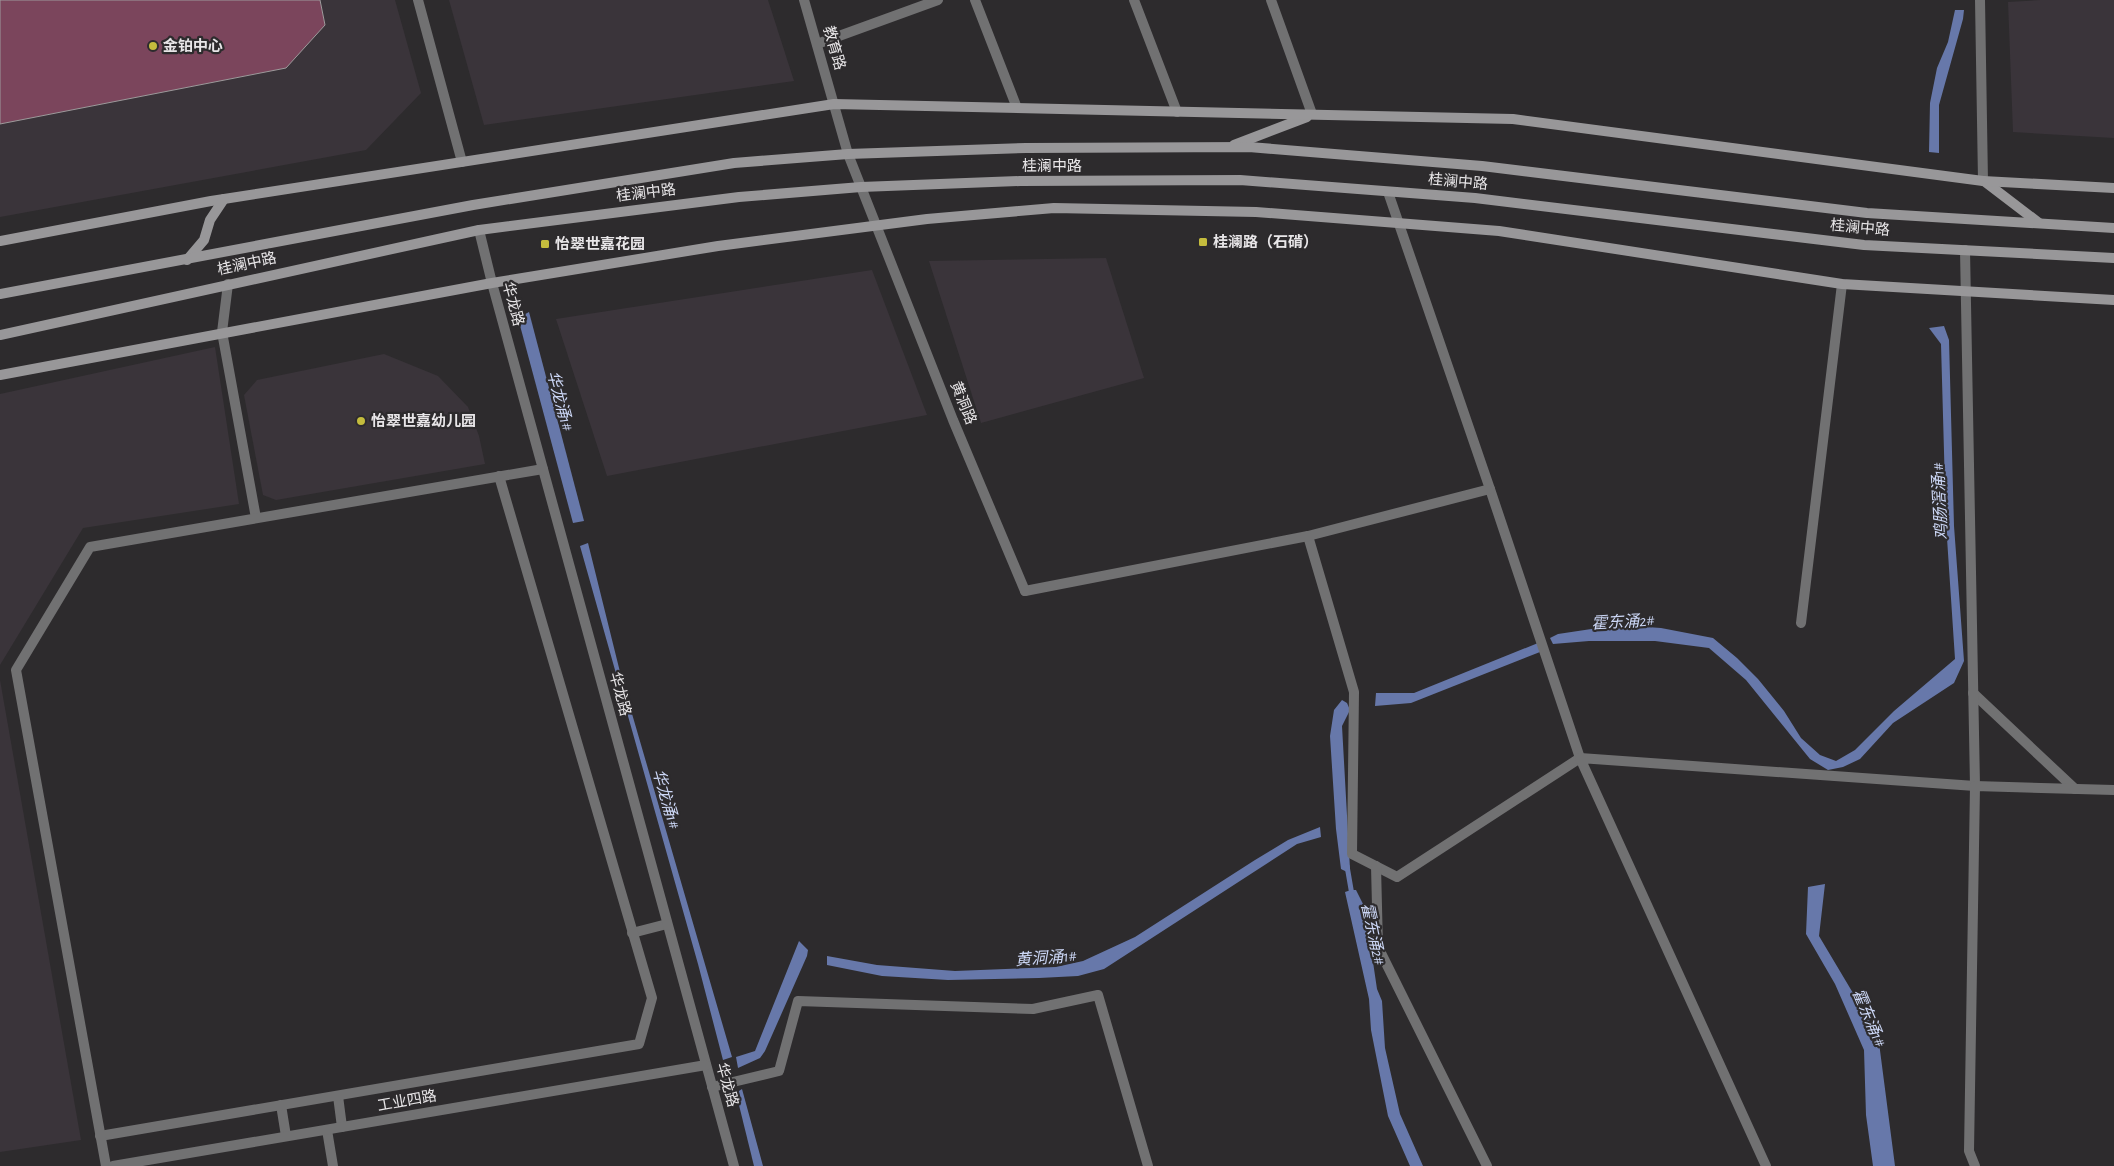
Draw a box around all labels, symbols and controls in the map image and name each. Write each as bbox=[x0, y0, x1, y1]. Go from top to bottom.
street label: 教育路 bbox=[821, 24, 848, 72]
place label: 金铂中心 bbox=[163, 37, 223, 54]
marker: 金铂中心 bbox=[147, 40, 159, 52]
street label: 桂澜中路 bbox=[1022, 158, 1082, 174]
street label: 桂澜中路 bbox=[1427, 171, 1489, 192]
street label: 桂澜中路 bbox=[615, 181, 677, 204]
street label: 桂澜中路 bbox=[1829, 217, 1891, 238]
place label: 桂澜路（石𬒔） bbox=[1213, 234, 1318, 250]
place label: 怡翠世嘉花园 bbox=[555, 236, 645, 252]
marker: 桂澜路（石𬒔） bbox=[1197, 236, 1209, 248]
marker: 怡翠世嘉花园 bbox=[539, 238, 551, 250]
street label: 桂澜中路 bbox=[216, 249, 278, 278]
street label: 华龙路 bbox=[500, 280, 528, 328]
water label: 华龙涌1# bbox=[544, 369, 577, 433]
street label: 黄洞路 bbox=[948, 379, 979, 427]
place label: 怡翠世嘉幼儿园 bbox=[371, 412, 476, 429]
marker: 怡翠世嘉幼儿园 bbox=[355, 415, 367, 427]
water label: 鸡肠滘涌1# bbox=[1929, 462, 1950, 540]
water label: 霍东涌2# bbox=[1591, 611, 1655, 632]
street label: 华龙路 bbox=[607, 670, 635, 718]
water label: 华龙涌1# bbox=[650, 767, 683, 831]
water label: 霍东涌2# bbox=[1359, 901, 1388, 967]
water label: 黄洞涌1# bbox=[1015, 947, 1077, 968]
water label: 霍东涌1# bbox=[1850, 986, 1889, 1050]
street label: 华龙路 bbox=[714, 1061, 742, 1109]
street label: 工业四路 bbox=[376, 1087, 438, 1114]

